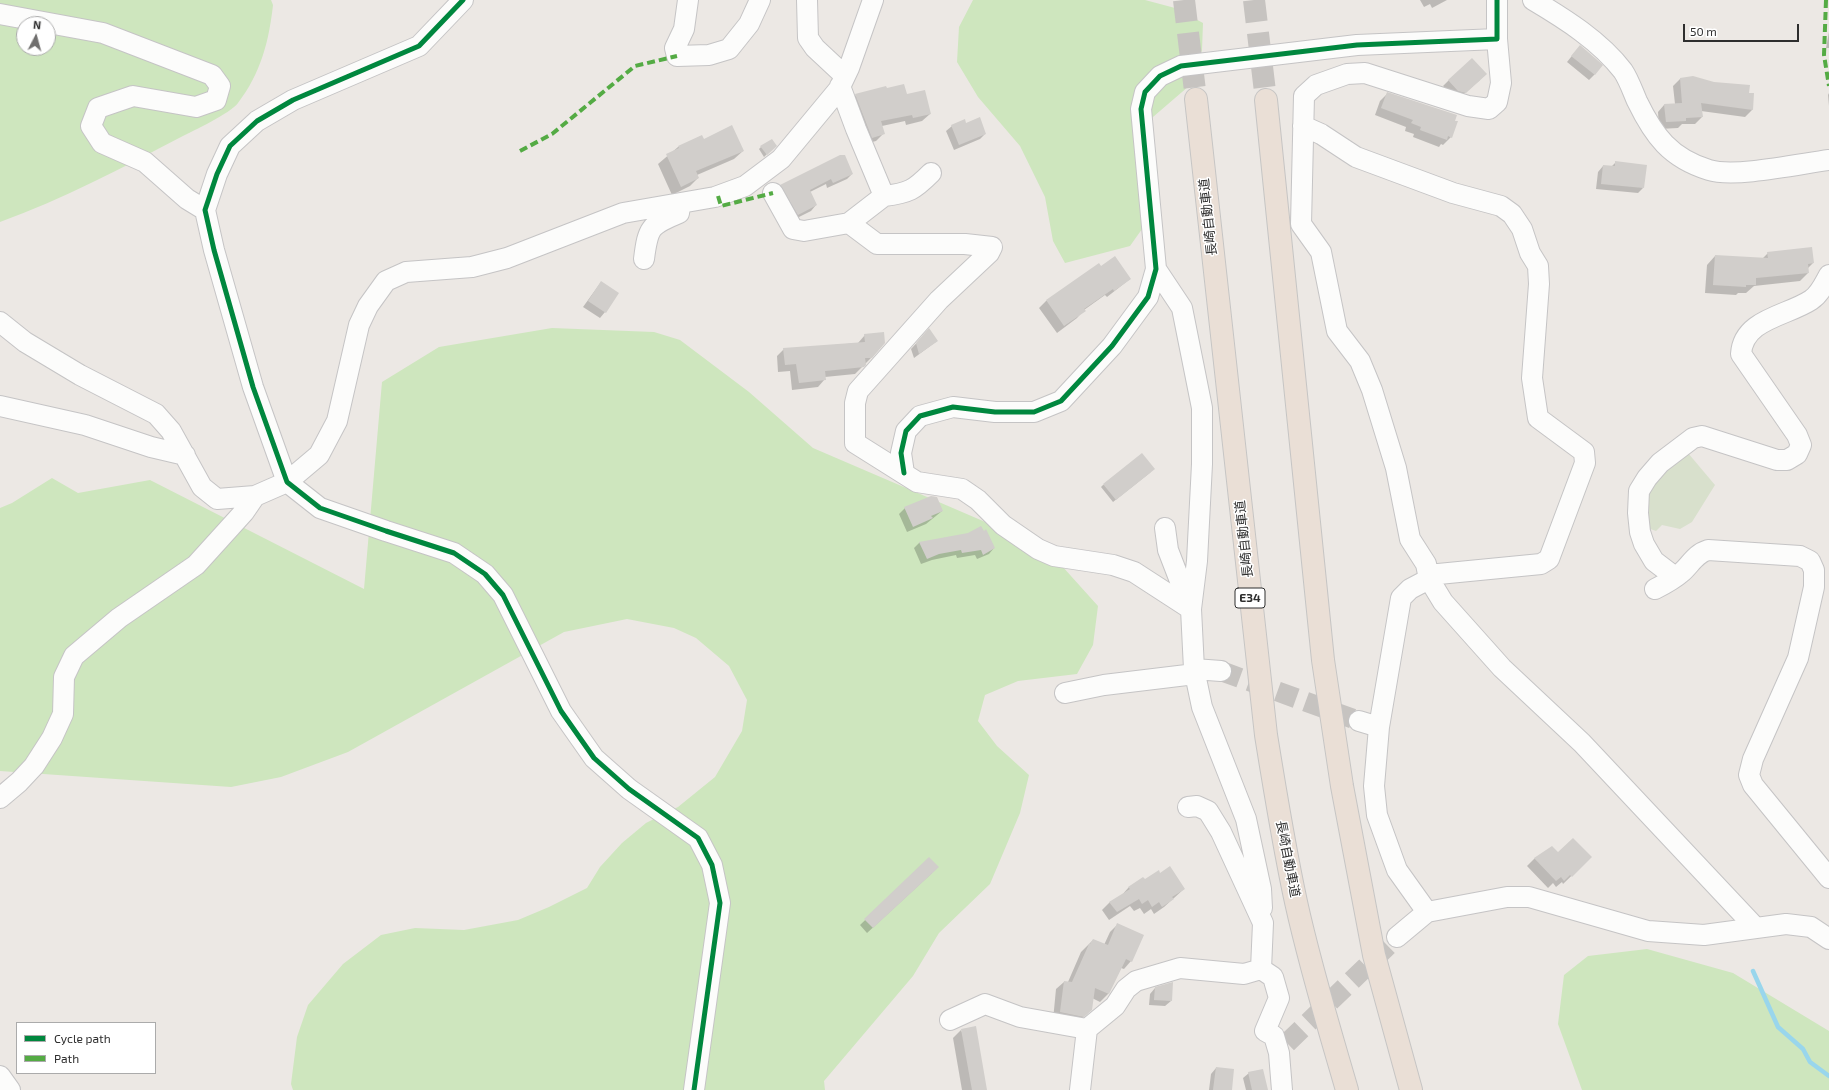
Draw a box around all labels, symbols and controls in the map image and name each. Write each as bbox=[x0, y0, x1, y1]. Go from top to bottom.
north arrow bbox=[16, 16, 56, 56]
scale bar bbox=[1685, 16, 1801, 42]
text: N bbox=[33, 18, 42, 31]
text: 50 m bbox=[1690, 24, 1717, 38]
street label: 長崎自動車道 bbox=[1196, 177, 1220, 257]
street label: 長崎自動車道 bbox=[1232, 499, 1256, 579]
road number: E34 bbox=[1235, 588, 1265, 608]
street label: 長崎自動車道 bbox=[1273, 819, 1303, 899]
legend bbox=[16, 1022, 156, 1074]
text: Cycle path bbox=[54, 1031, 111, 1045]
text: Path bbox=[54, 1051, 79, 1065]

